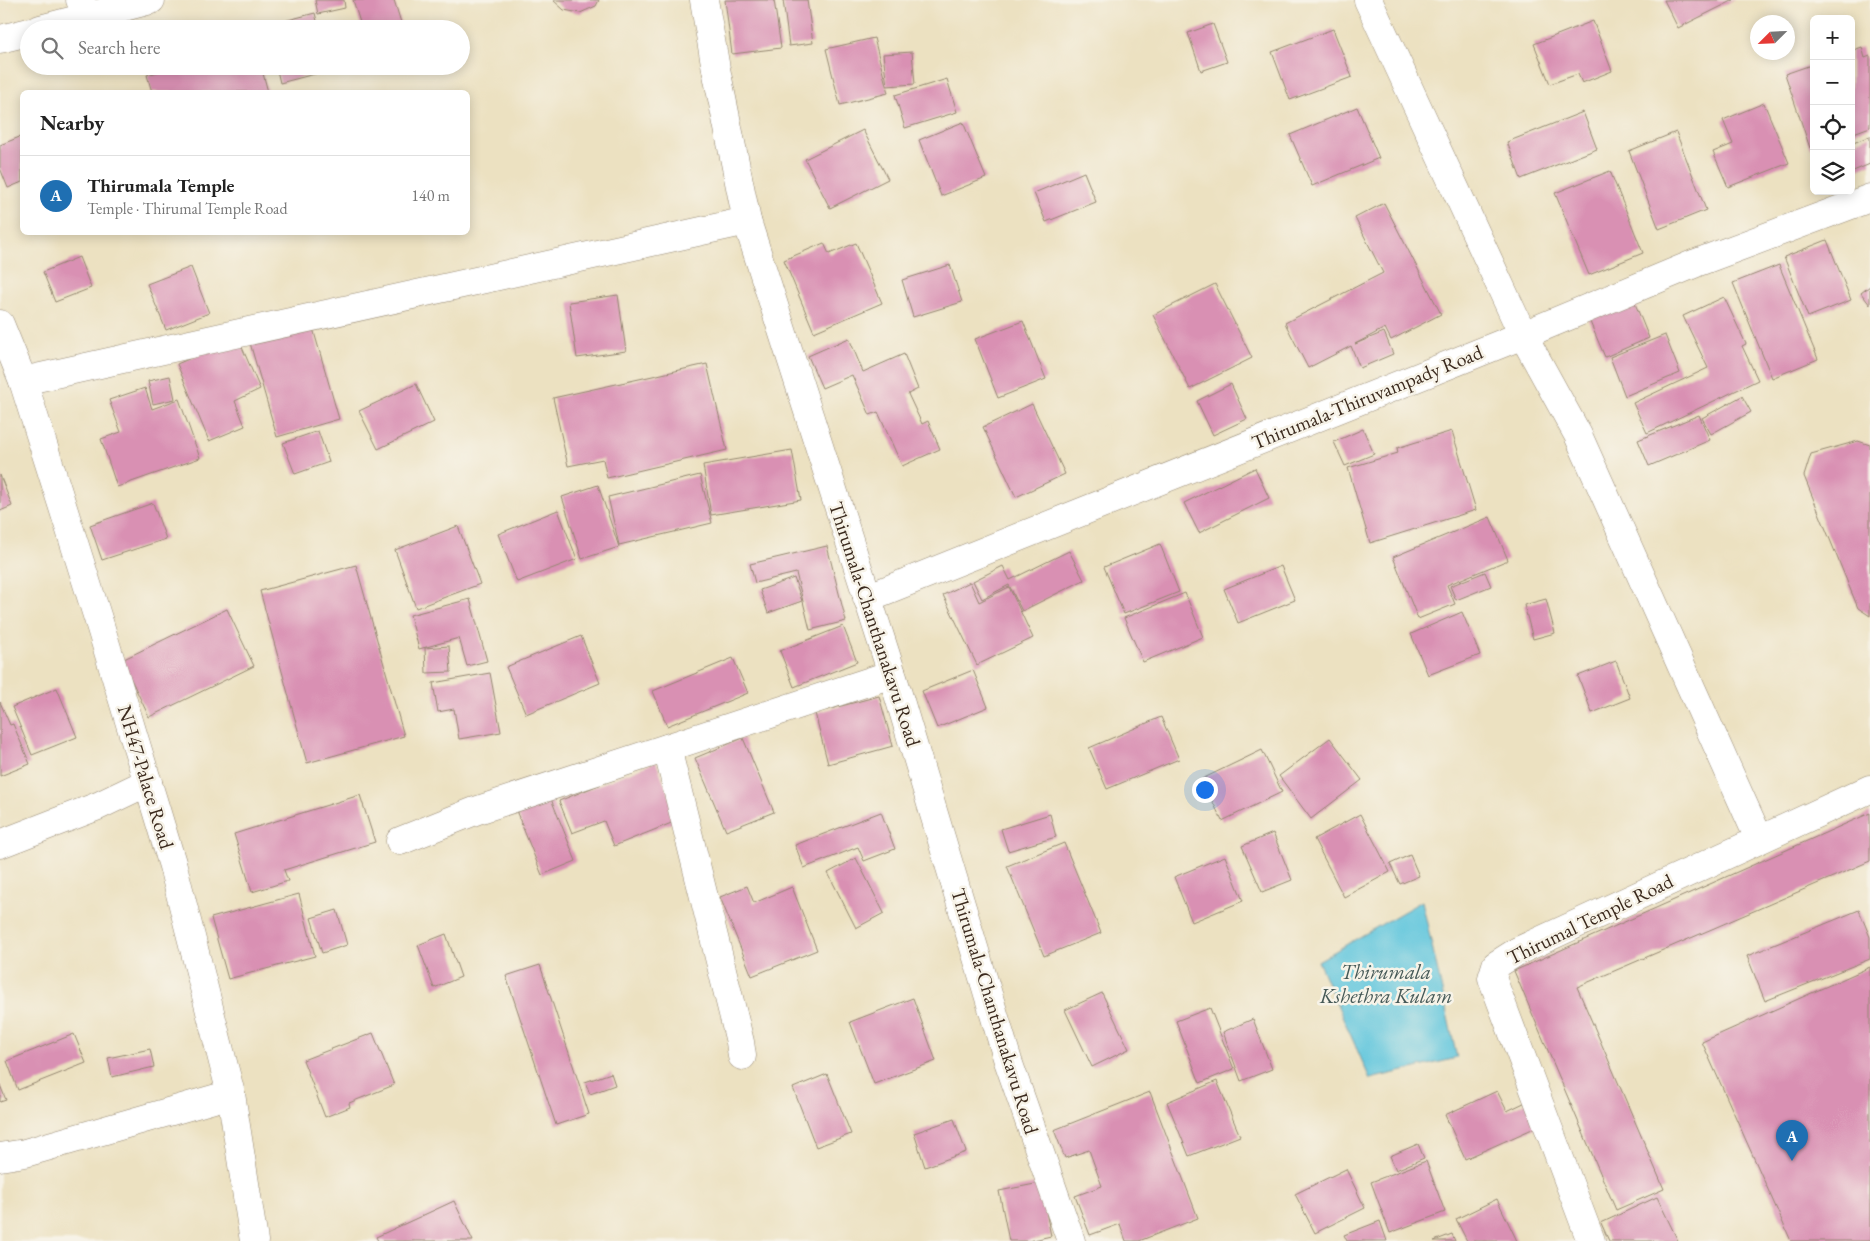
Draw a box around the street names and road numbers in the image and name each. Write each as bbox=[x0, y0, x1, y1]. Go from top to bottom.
street label: Thirumala-Thiruvampady Road bbox=[1248, 338, 1487, 455]
street label: Thirumala-Chanthanakavu Road bbox=[823, 498, 927, 751]
street label: NH47-Palace Road bbox=[112, 702, 180, 853]
street label: Thirumal Temple Road bbox=[1503, 867, 1678, 970]
street label: Thirumala-Chanthanakavu Road bbox=[945, 885, 1045, 1138]

